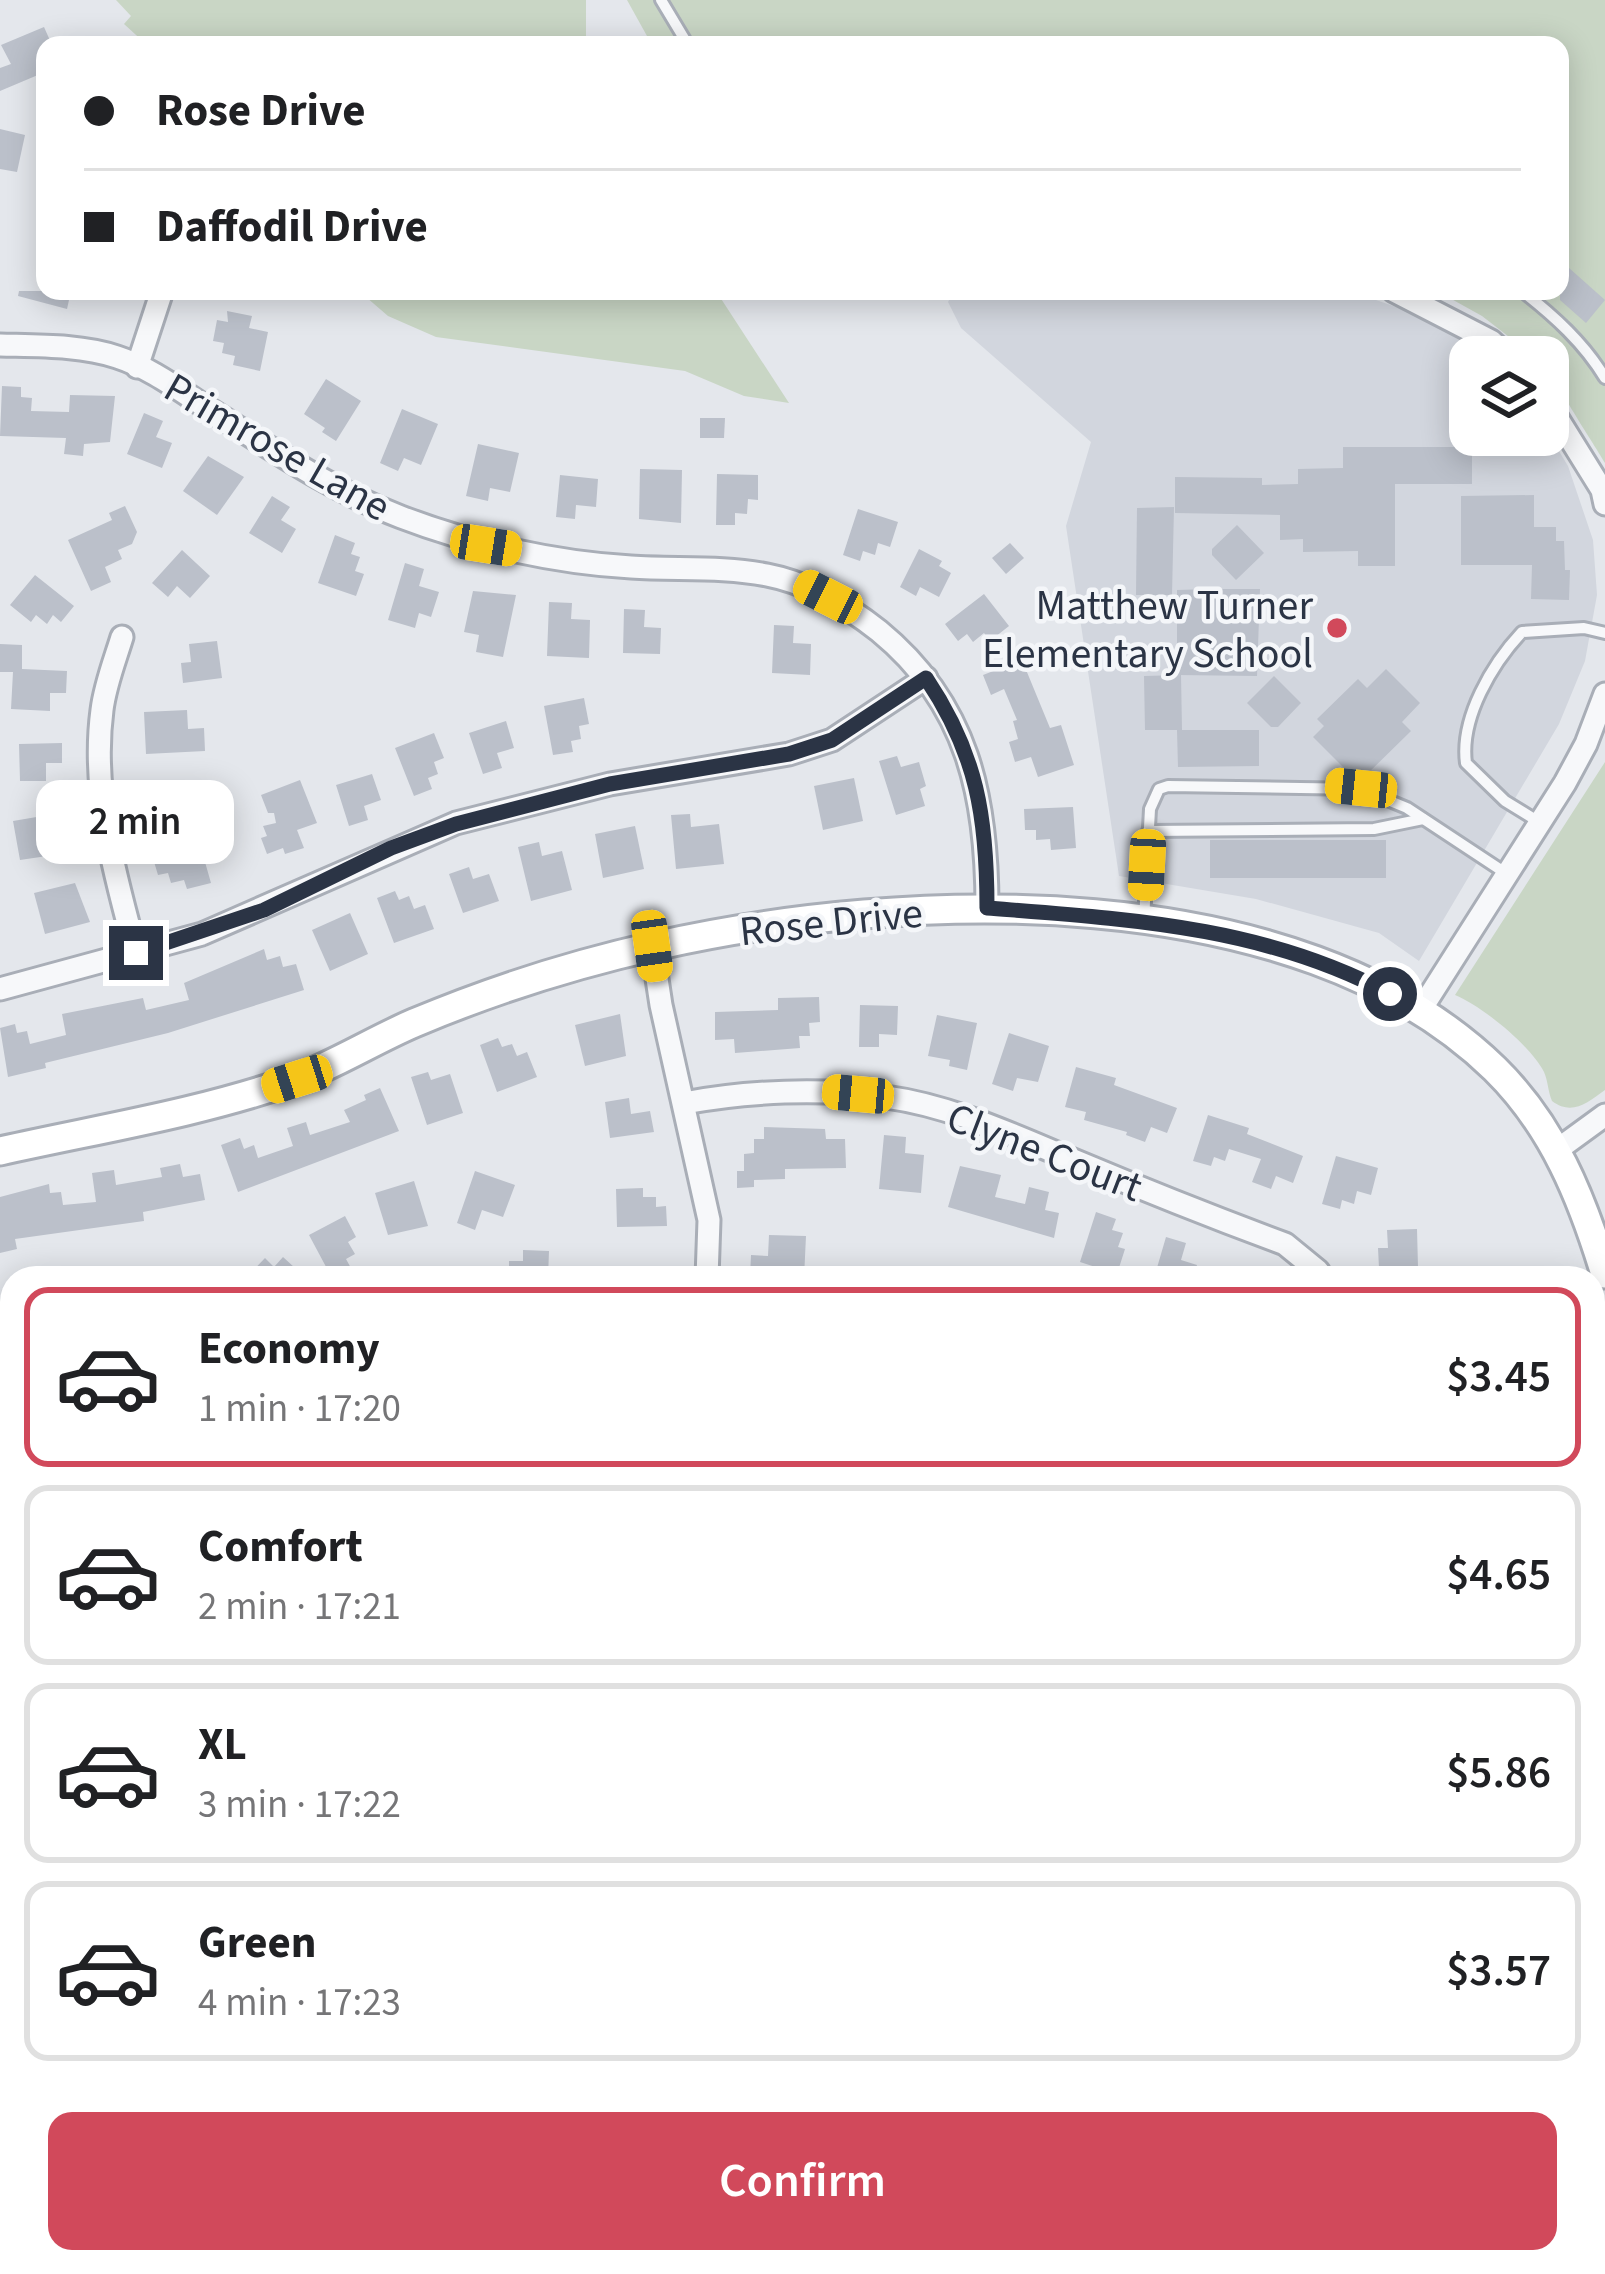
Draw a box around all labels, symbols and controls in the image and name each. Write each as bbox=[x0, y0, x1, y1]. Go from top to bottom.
text: Rose Drive bbox=[156, 79, 366, 143]
text: Daffodil Drive bbox=[156, 195, 428, 259]
map controls bbox=[1449, 336, 1569, 456]
button: layers bbox=[1449, 336, 1569, 456]
street label: Primrose Lane bbox=[153, 359, 401, 537]
car bbox=[448, 522, 524, 568]
car bbox=[788, 565, 868, 629]
place label: Matthew Turner Elementary School bbox=[982, 576, 1313, 684]
marker: Matthew Turner Elementary School bbox=[1324, 615, 1350, 641]
car bbox=[1323, 766, 1399, 810]
callout: 2 min bbox=[37, 779, 235, 863]
text: 2 min bbox=[89, 794, 181, 850]
car bbox=[1127, 828, 1167, 902]
street label: Rose Drive bbox=[737, 884, 926, 962]
car bbox=[629, 908, 675, 984]
route end bbox=[109, 926, 163, 980]
route start bbox=[1363, 967, 1417, 1021]
car bbox=[257, 1051, 337, 1107]
car bbox=[821, 1073, 895, 1115]
street label: Clyne Court bbox=[938, 1088, 1151, 1218]
text: Economy bbox=[198, 1317, 380, 1381]
icon: car bbox=[54, 1323, 162, 1431]
text: $3.45 bbox=[1446, 1345, 1551, 1409]
text: 1 min · 17:20 bbox=[198, 1381, 401, 1437]
text: Comfort bbox=[198, 1515, 363, 1579]
icon: car bbox=[54, 1521, 162, 1629]
text: $4.65 bbox=[1446, 1543, 1551, 1607]
text: 2 min · 17:21 bbox=[198, 1579, 401, 1635]
text: XL bbox=[198, 1713, 247, 1777]
icon: car bbox=[54, 1719, 162, 1827]
text: $5.86 bbox=[1446, 1741, 1551, 1805]
text: 3 min · 17:22 bbox=[198, 1777, 401, 1833]
text: Green bbox=[198, 1911, 317, 1975]
icon: car bbox=[54, 1917, 162, 2025]
text: $3.57 bbox=[1446, 1939, 1551, 2003]
text: 4 min · 17:23 bbox=[198, 1975, 401, 2031]
button: Confirm bbox=[48, 2112, 1557, 2250]

